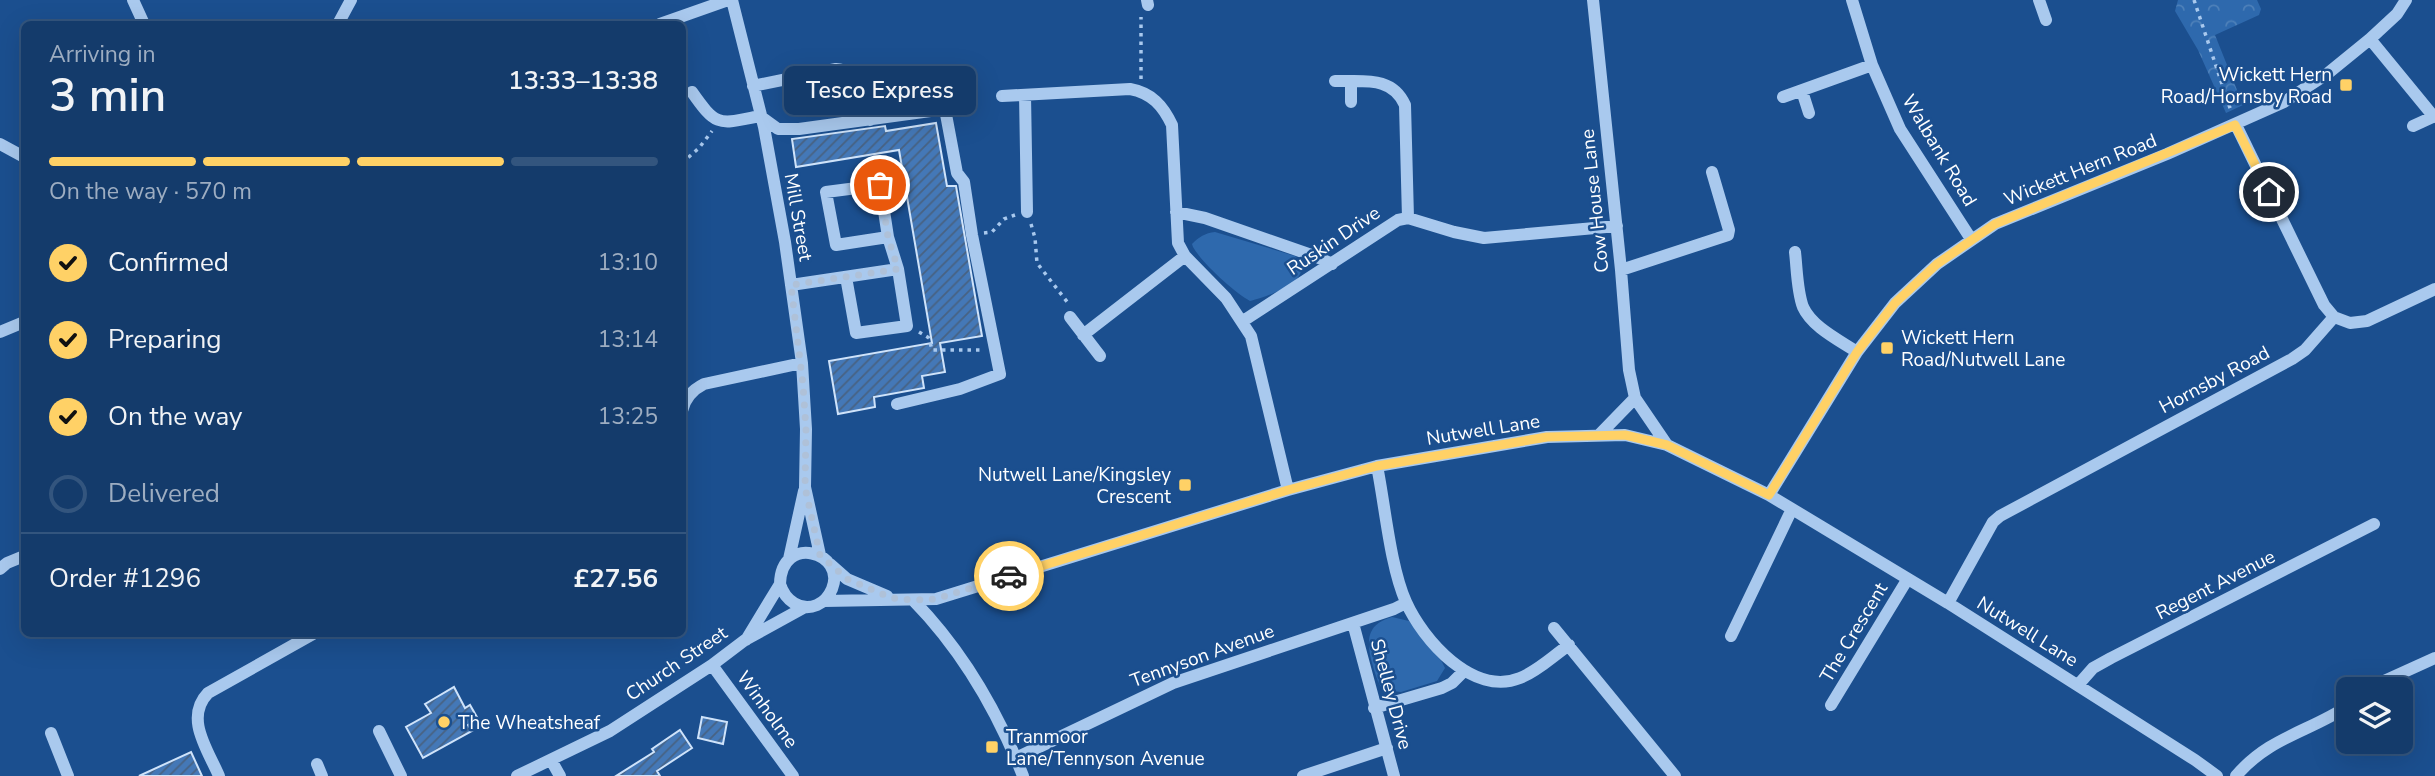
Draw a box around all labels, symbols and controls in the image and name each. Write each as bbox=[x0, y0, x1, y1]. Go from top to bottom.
text: Arriving in bbox=[49, 39, 156, 70]
place label: Wickett Hern Road/Hornsby Road bbox=[2161, 62, 2332, 110]
text: 13:33–13:38 bbox=[508, 63, 658, 98]
text: 3 min bbox=[49, 64, 166, 127]
callout: Tesco Express bbox=[784, 66, 976, 115]
text: Tesco Express bbox=[806, 75, 954, 106]
marker: Wickett Hern Road/Hornsby Road bbox=[2338, 77, 2354, 93]
street label: Walbank Road bbox=[1896, 90, 1983, 211]
street label: Wickett Hern Road bbox=[2000, 127, 2161, 212]
street label: Cow House Lane bbox=[1575, 128, 1615, 274]
pin bbox=[850, 155, 910, 215]
pin bbox=[2239, 162, 2299, 222]
icon: bag bbox=[861, 166, 899, 204]
street label: Mill Street bbox=[778, 171, 819, 263]
icon: home bbox=[2250, 173, 2288, 211]
text: On the way · 570 m bbox=[49, 176, 252, 207]
street label: Ruskin Drive bbox=[1282, 200, 1385, 282]
icon: check bbox=[49, 244, 87, 282]
text: Confirmed bbox=[108, 245, 229, 280]
text: 13:10 bbox=[598, 247, 658, 278]
icon: check bbox=[49, 321, 87, 359]
text: Preparing bbox=[108, 322, 221, 357]
text: 13:14 bbox=[598, 324, 658, 355]
place label: Wickett Hern Road/Nutwell Lane bbox=[1901, 325, 2065, 373]
marker: Wickett Hern Road/Nutwell Lane bbox=[1879, 340, 1895, 356]
street label: Hornsby Road bbox=[2155, 340, 2274, 420]
icon: check bbox=[49, 398, 87, 436]
text: On the way bbox=[108, 399, 242, 434]
text: 13:25 bbox=[598, 401, 658, 432]
street label: Nutwell Lane bbox=[1424, 408, 1542, 452]
place label: Nutwell Lane/Kingsley Crescent bbox=[978, 462, 1171, 510]
text: Delivered bbox=[108, 476, 220, 511]
marker: Nutwell Lane/Kingsley Crescent bbox=[1177, 477, 1193, 493]
courier bbox=[974, 541, 1044, 611]
street label: Regent Avenue bbox=[2151, 544, 2280, 626]
icon: car bbox=[990, 557, 1028, 595]
text: Order #1296 bbox=[49, 561, 201, 596]
text: £27.56 bbox=[574, 561, 658, 596]
street label: The Crescent bbox=[1814, 577, 1894, 687]
street label: Nutwell Lane bbox=[1972, 590, 2083, 673]
street label: Tennyson Avenue bbox=[1127, 618, 1278, 694]
street label: Church Street bbox=[621, 620, 733, 707]
street label: Shelley Drive bbox=[1364, 636, 1418, 752]
street label: Winholme bbox=[730, 666, 804, 753]
map controls bbox=[2336, 677, 2413, 754]
button: layers bbox=[2336, 677, 2413, 754]
place label: The Wheatsheaf bbox=[458, 710, 601, 736]
marker: The Wheatsheaf bbox=[436, 714, 452, 730]
place label: Tranmoor Lane/Tennyson Avenue bbox=[1006, 724, 1205, 772]
marker: Tranmoor Lane/Tennyson Avenue bbox=[984, 739, 1000, 755]

